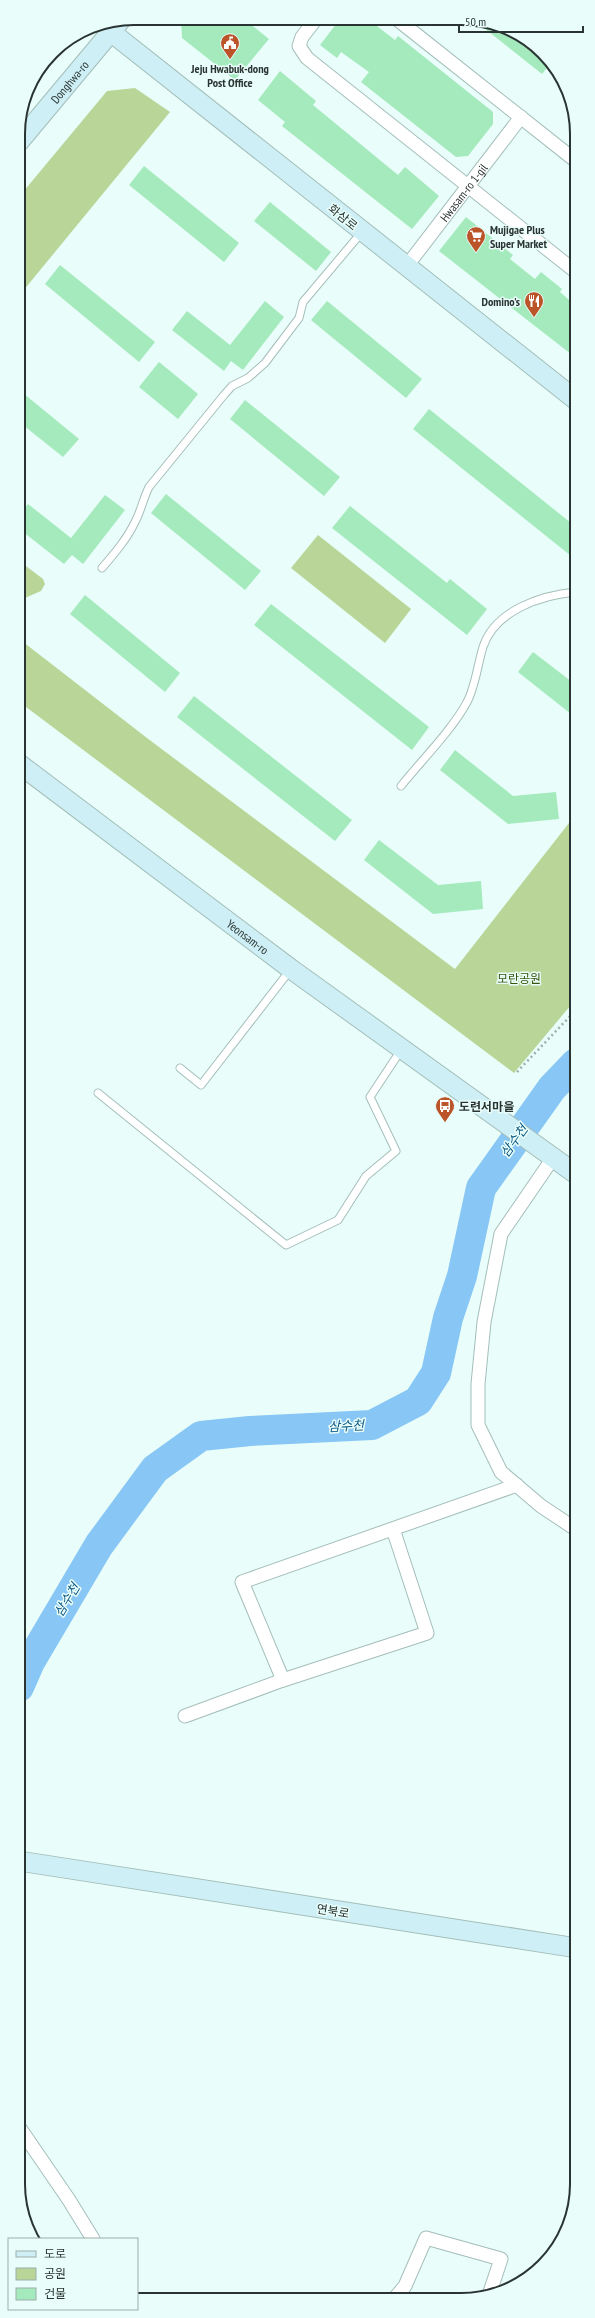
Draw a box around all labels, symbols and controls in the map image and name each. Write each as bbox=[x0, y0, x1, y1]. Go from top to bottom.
scale bar bbox=[459, 8, 583, 34]
text: 50 m bbox=[465, 14, 486, 29]
public building icon: Jeju Hwabuk-dong Post Office bbox=[219, 32, 241, 60]
street label: Donghwa-ro bbox=[47, 57, 91, 106]
place label: Jeju Hwabuk-dong Post Office bbox=[190, 61, 269, 90]
street label: Hwasam-ro 1-gil bbox=[436, 160, 490, 224]
street label: 화삼로 bbox=[325, 201, 361, 233]
place label: Mujigae Plus Super Market bbox=[490, 222, 547, 251]
supermarket icon: Mujigae Plus Super Market bbox=[465, 225, 487, 253]
restaurant icon: Domino's bbox=[523, 290, 545, 318]
place label: Domino's bbox=[482, 294, 520, 309]
street label: Yeonsam-ro bbox=[224, 916, 272, 957]
park label: 모란공원 bbox=[497, 971, 541, 986]
bus stop icon: 도련서마을 bbox=[434, 1095, 456, 1123]
place label: 도련서마을 bbox=[459, 1099, 514, 1114]
water label: 삼수천 bbox=[497, 1121, 532, 1161]
water label: 삼수천 bbox=[328, 1417, 365, 1435]
water label: 삼수천 bbox=[50, 1579, 84, 1620]
street label: 연북로 bbox=[315, 1901, 351, 1921]
legend bbox=[8, 2238, 138, 2310]
text: 도로 bbox=[44, 2246, 66, 2261]
text: 공원 bbox=[44, 2266, 66, 2281]
text: 건물 bbox=[44, 2286, 66, 2301]

